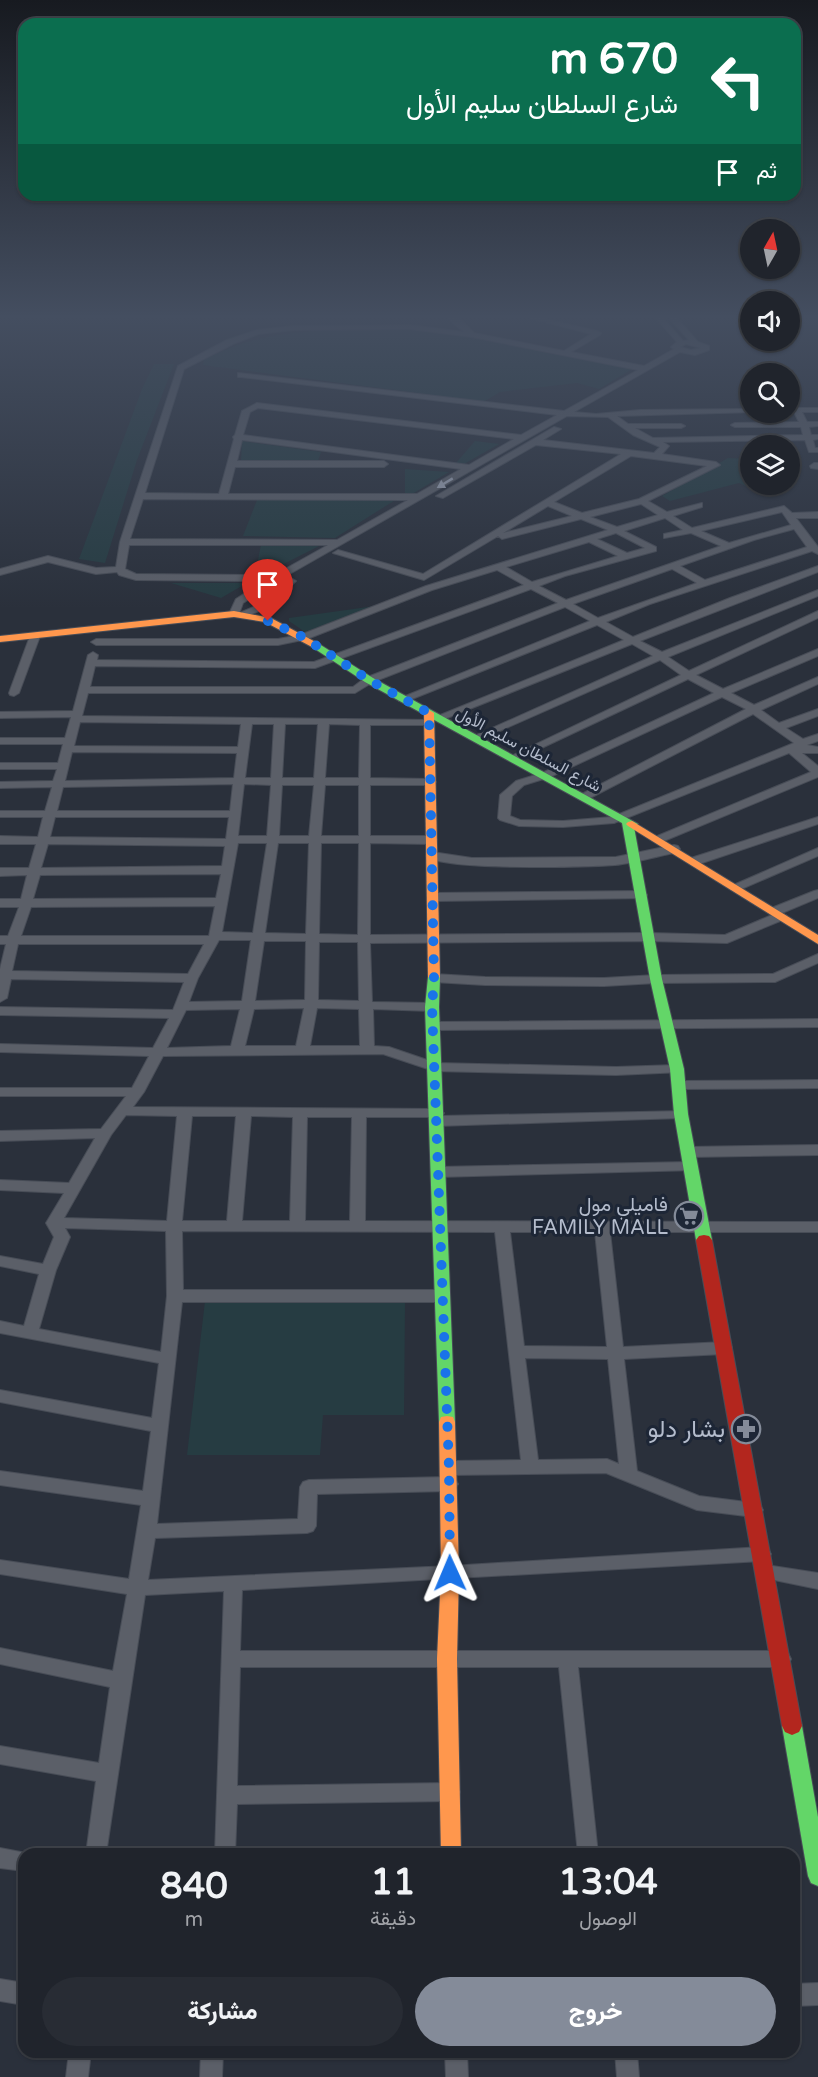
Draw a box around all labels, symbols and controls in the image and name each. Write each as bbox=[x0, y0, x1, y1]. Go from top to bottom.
text: 670 m bbox=[549, 34, 678, 85]
icon: left bbox=[699, 42, 777, 120]
text: شارع السلطان سليم الأول bbox=[406, 88, 678, 121]
icon: arrive bbox=[711, 156, 744, 189]
text: ثم bbox=[756, 158, 777, 184]
north arrow bbox=[740, 219, 800, 279]
map controls bbox=[740, 219, 800, 495]
button: sound bbox=[740, 291, 800, 351]
button: search bbox=[740, 363, 800, 423]
button: layers bbox=[740, 435, 800, 495]
one-way arrow bbox=[437, 477, 453, 488]
pin bbox=[242, 559, 293, 621]
icon: arrive bbox=[251, 568, 284, 601]
street label: شارع السلطان سليم الأول bbox=[452, 703, 604, 797]
place label: فاميلي مول FAMILY MALL bbox=[532, 1193, 668, 1240]
supermarket icon: فاميلي مول FAMILY MALL bbox=[673, 1200, 705, 1232]
pharmacy icon: بشار دلو bbox=[730, 1413, 762, 1445]
place label: بشار دلو bbox=[648, 1415, 725, 1444]
position arrow bbox=[418, 1541, 482, 1605]
text: 11 bbox=[370, 1861, 416, 1904]
text: 13:04 bbox=[558, 1861, 658, 1904]
text: 840 bbox=[160, 1865, 228, 1908]
text: دقيقة bbox=[370, 1907, 416, 1931]
text: الوصول bbox=[579, 1907, 637, 1931]
text: m bbox=[185, 1908, 203, 1932]
button: مشاركة bbox=[42, 1977, 403, 2046]
button: خروج bbox=[415, 1977, 776, 2046]

